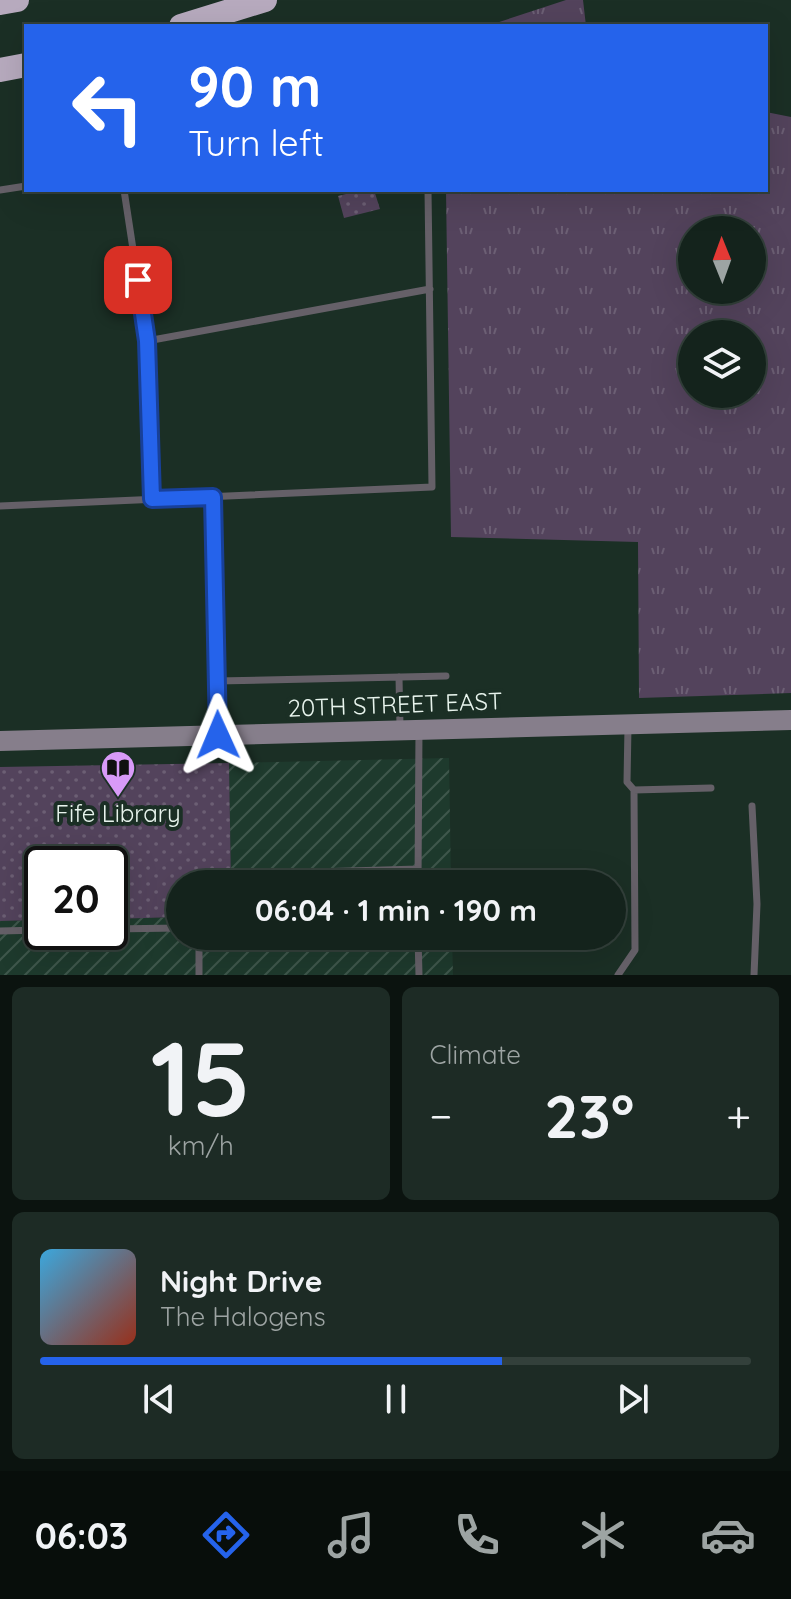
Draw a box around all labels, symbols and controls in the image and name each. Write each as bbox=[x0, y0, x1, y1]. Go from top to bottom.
text: 90 m bbox=[188, 51, 322, 121]
icon: left bbox=[56, 56, 160, 160]
text: Turn left bbox=[188, 120, 324, 165]
north arrow bbox=[678, 216, 766, 304]
map controls bbox=[678, 216, 766, 408]
pin bbox=[104, 246, 172, 314]
icon: arrive bbox=[116, 258, 160, 302]
button: layers bbox=[678, 320, 766, 408]
street label: 20TH STREET EAST bbox=[287, 685, 503, 723]
position arrow bbox=[176, 693, 260, 777]
library icon: Fife Library bbox=[99, 749, 137, 799]
place label: Fife Library bbox=[55, 798, 181, 828]
speed limit sign: 20 bbox=[24, 846, 128, 950]
text: 06:04 · 1 min · 190 m bbox=[255, 891, 537, 929]
text: 15 bbox=[151, 1012, 251, 1142]
text: Climate bbox=[430, 1038, 521, 1071]
text: 23° bbox=[544, 1078, 634, 1153]
text: − bbox=[430, 1088, 452, 1143]
text: + bbox=[726, 1088, 751, 1143]
text: km/h bbox=[168, 1129, 234, 1162]
text: Night Drive bbox=[160, 1262, 322, 1300]
text: The Halogens bbox=[160, 1300, 326, 1333]
icon: previous bbox=[137, 1377, 181, 1421]
icon: pause bbox=[374, 1377, 418, 1421]
icon: next bbox=[611, 1377, 655, 1421]
icon: directions bbox=[198, 1507, 254, 1563]
icon: music bbox=[323, 1507, 379, 1563]
icon: phone bbox=[449, 1507, 505, 1563]
icon: climate bbox=[575, 1507, 631, 1563]
icon: car bbox=[700, 1507, 756, 1563]
text: 06:03 bbox=[35, 1513, 128, 1558]

